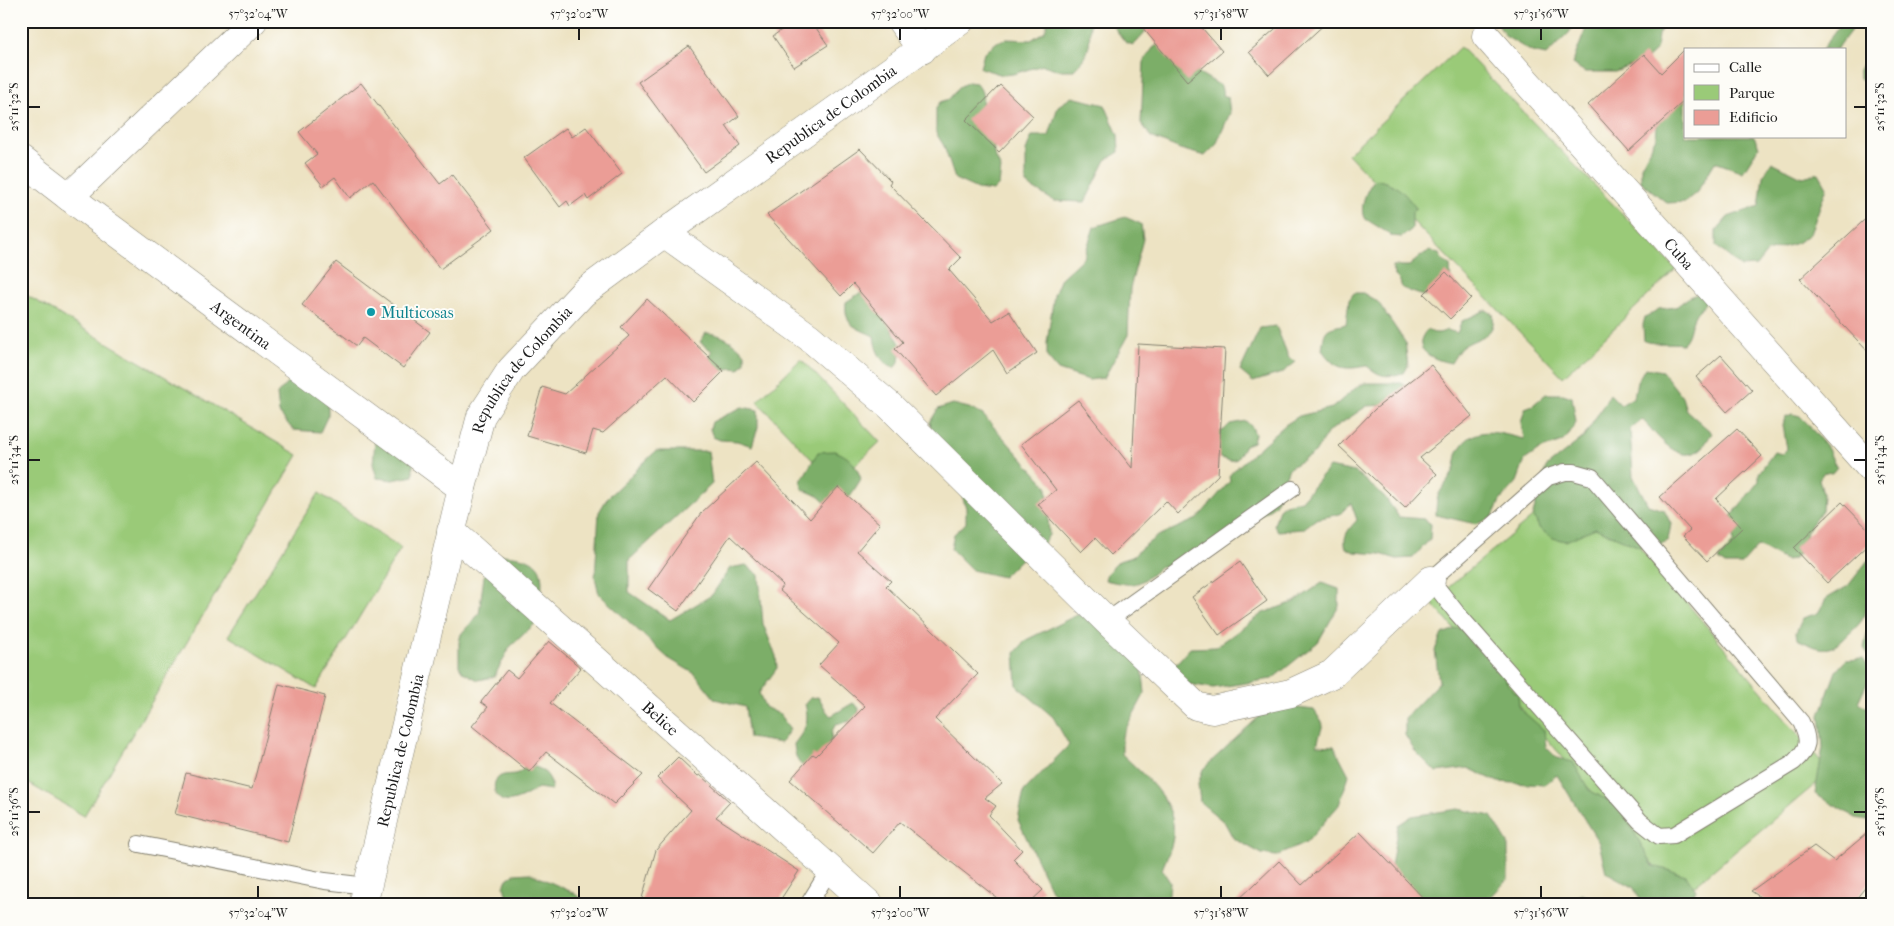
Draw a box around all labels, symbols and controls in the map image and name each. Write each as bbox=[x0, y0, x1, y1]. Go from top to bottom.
text: 57°32'04"W bbox=[228, 7, 289, 21]
text: 57°32'02"W bbox=[550, 7, 609, 21]
text: 57°32'00"W bbox=[871, 7, 931, 21]
text: 57°31'58"W bbox=[1194, 7, 1250, 21]
text: 57°31'56"W bbox=[1513, 7, 1570, 21]
legend bbox=[1684, 48, 1846, 138]
text: Calle bbox=[1729, 58, 1762, 76]
street label: Republica de Colombia bbox=[761, 60, 900, 167]
text: 25°11'32"S bbox=[7, 83, 21, 131]
text: 25°11'32"S bbox=[1873, 83, 1887, 131]
text: Parque bbox=[1729, 84, 1775, 102]
text: Edificio bbox=[1729, 108, 1778, 126]
street label: Cuba bbox=[1661, 234, 1699, 273]
street label: Argentina bbox=[207, 296, 276, 353]
street label: Republica de Colombia bbox=[467, 301, 576, 435]
place label: Multicosas bbox=[381, 303, 454, 322]
marker: Multicosas bbox=[365, 306, 377, 318]
text: 25°11'34"S bbox=[7, 435, 21, 485]
text: 25°11'34"S bbox=[1873, 435, 1887, 485]
street label: Republica de Colombia bbox=[372, 671, 427, 829]
street label: Belice bbox=[639, 697, 683, 739]
text: 25°11'36"S bbox=[7, 787, 21, 837]
text: 25°11'36"S bbox=[1873, 787, 1887, 837]
text: 57°32'04"W bbox=[228, 906, 289, 920]
text: 57°32'02"W bbox=[550, 906, 609, 920]
text: 57°32'00"W bbox=[871, 906, 931, 920]
text: 57°31'58"W bbox=[1194, 906, 1250, 920]
text: 57°31'56"W bbox=[1513, 906, 1570, 920]

